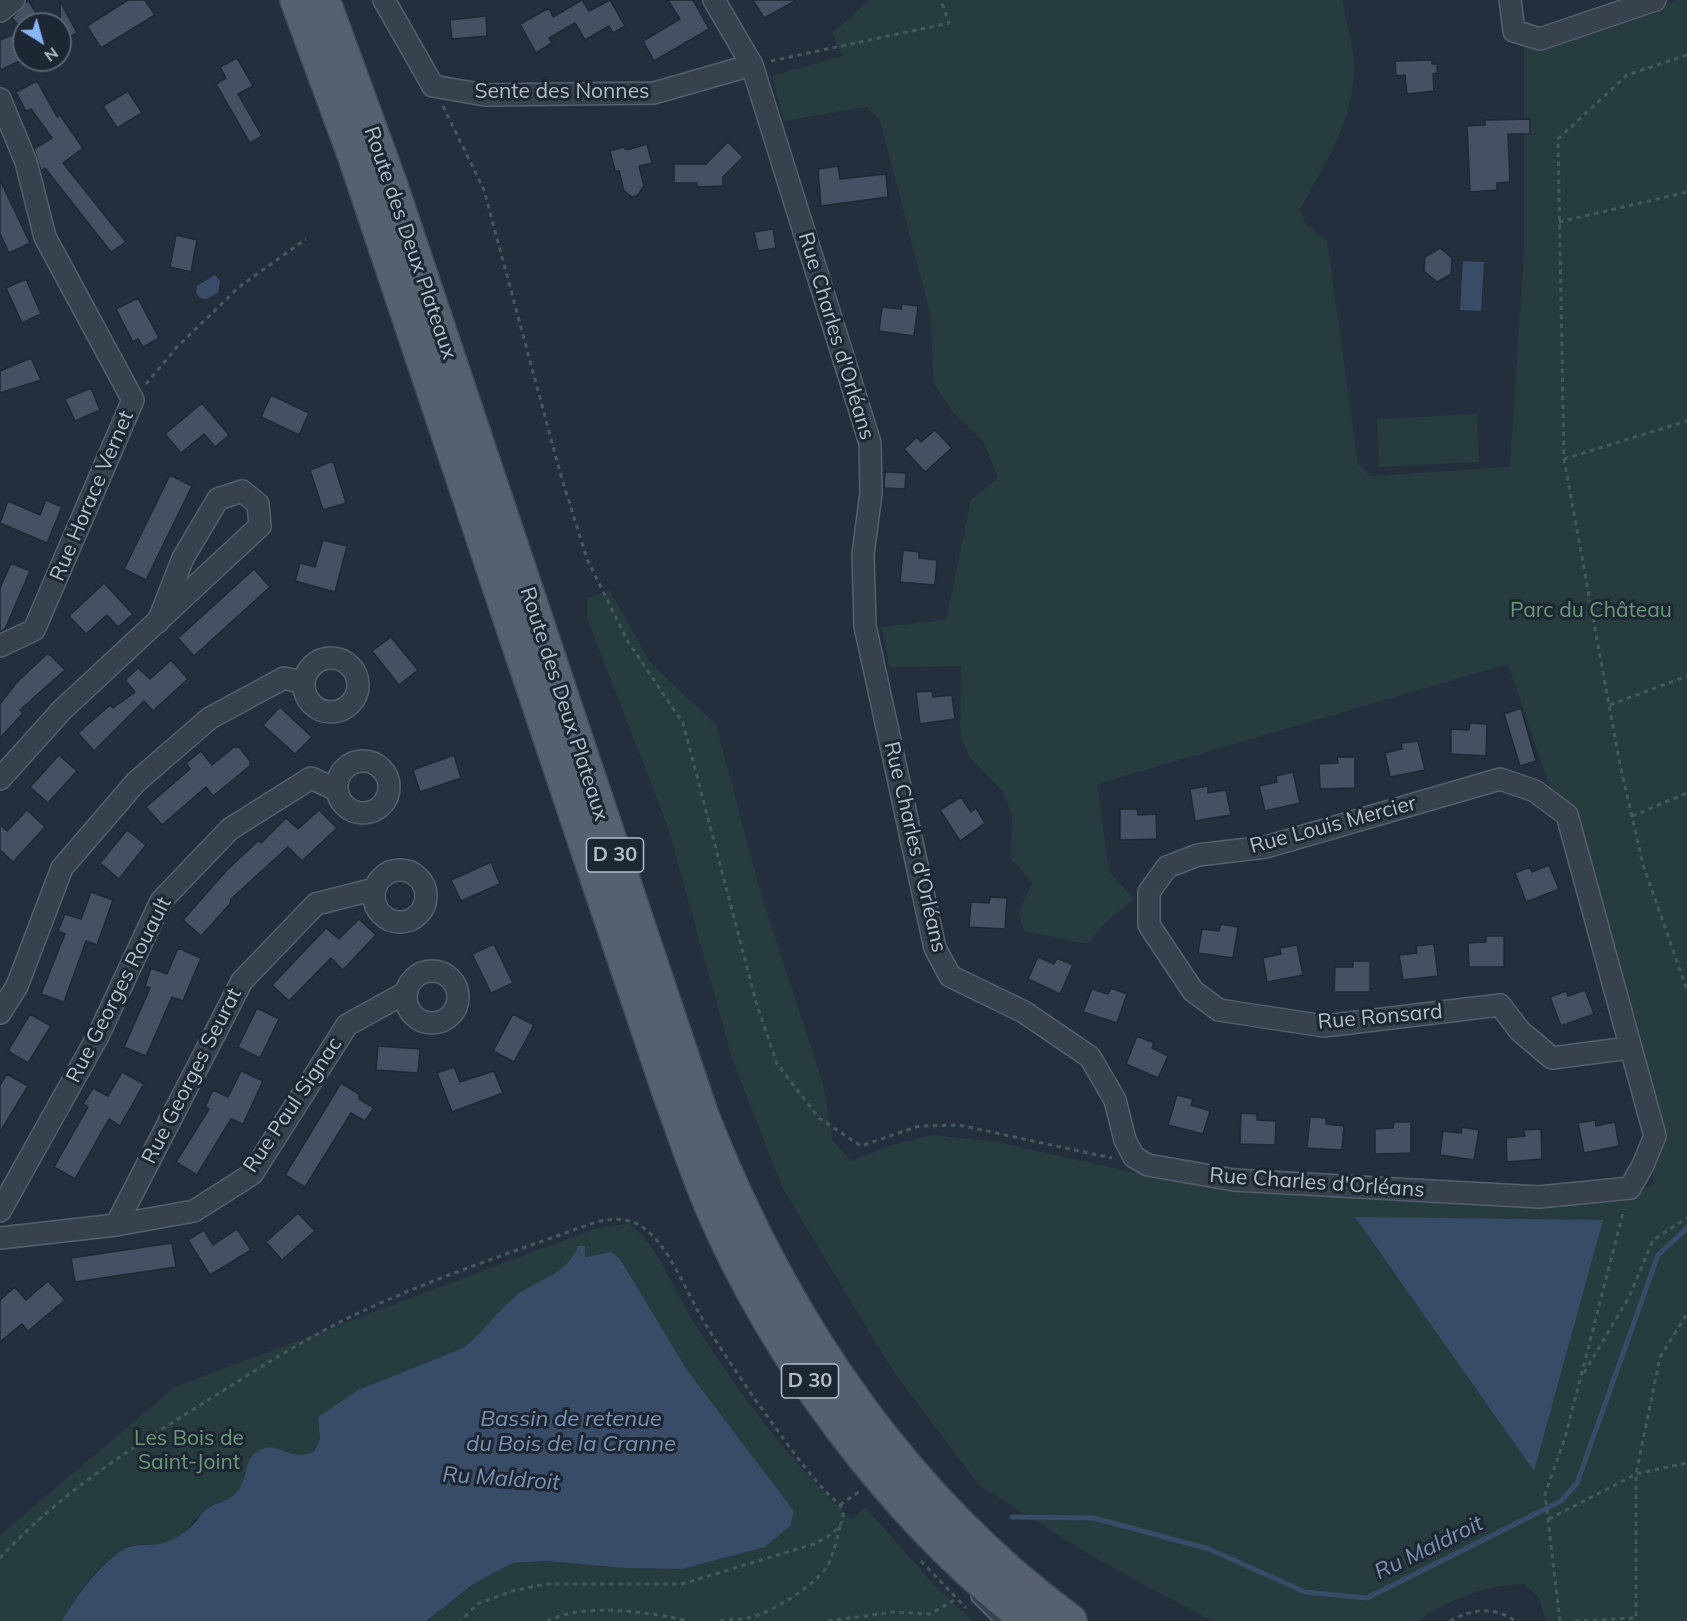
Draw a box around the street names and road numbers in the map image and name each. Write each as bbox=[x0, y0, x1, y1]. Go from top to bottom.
street label: Sente des Nonnes bbox=[474, 79, 650, 105]
street label: Route des Deux Plateaux bbox=[358, 123, 462, 363]
street label: Rue Charles d'Orléans bbox=[792, 229, 880, 443]
street label: Rue Horace Vernet bbox=[45, 407, 139, 585]
street label: Route des Deux Plateaux bbox=[514, 584, 614, 824]
street label: Rue Charles d'Orléans bbox=[878, 739, 952, 955]
street label: Rue Louis Mercier bbox=[1247, 791, 1419, 859]
road number: D 30 bbox=[586, 838, 644, 872]
street label: Rue Georges Rouault bbox=[61, 893, 177, 1087]
street label: Rue Georges Seurat bbox=[137, 984, 247, 1168]
street label: Rue Ronsard bbox=[1317, 999, 1443, 1035]
street label: Rue Paul Signac bbox=[238, 1032, 348, 1178]
street label: Rue Charles d'Orléans bbox=[1209, 1163, 1425, 1203]
road number: D 30 bbox=[782, 1364, 838, 1398]

